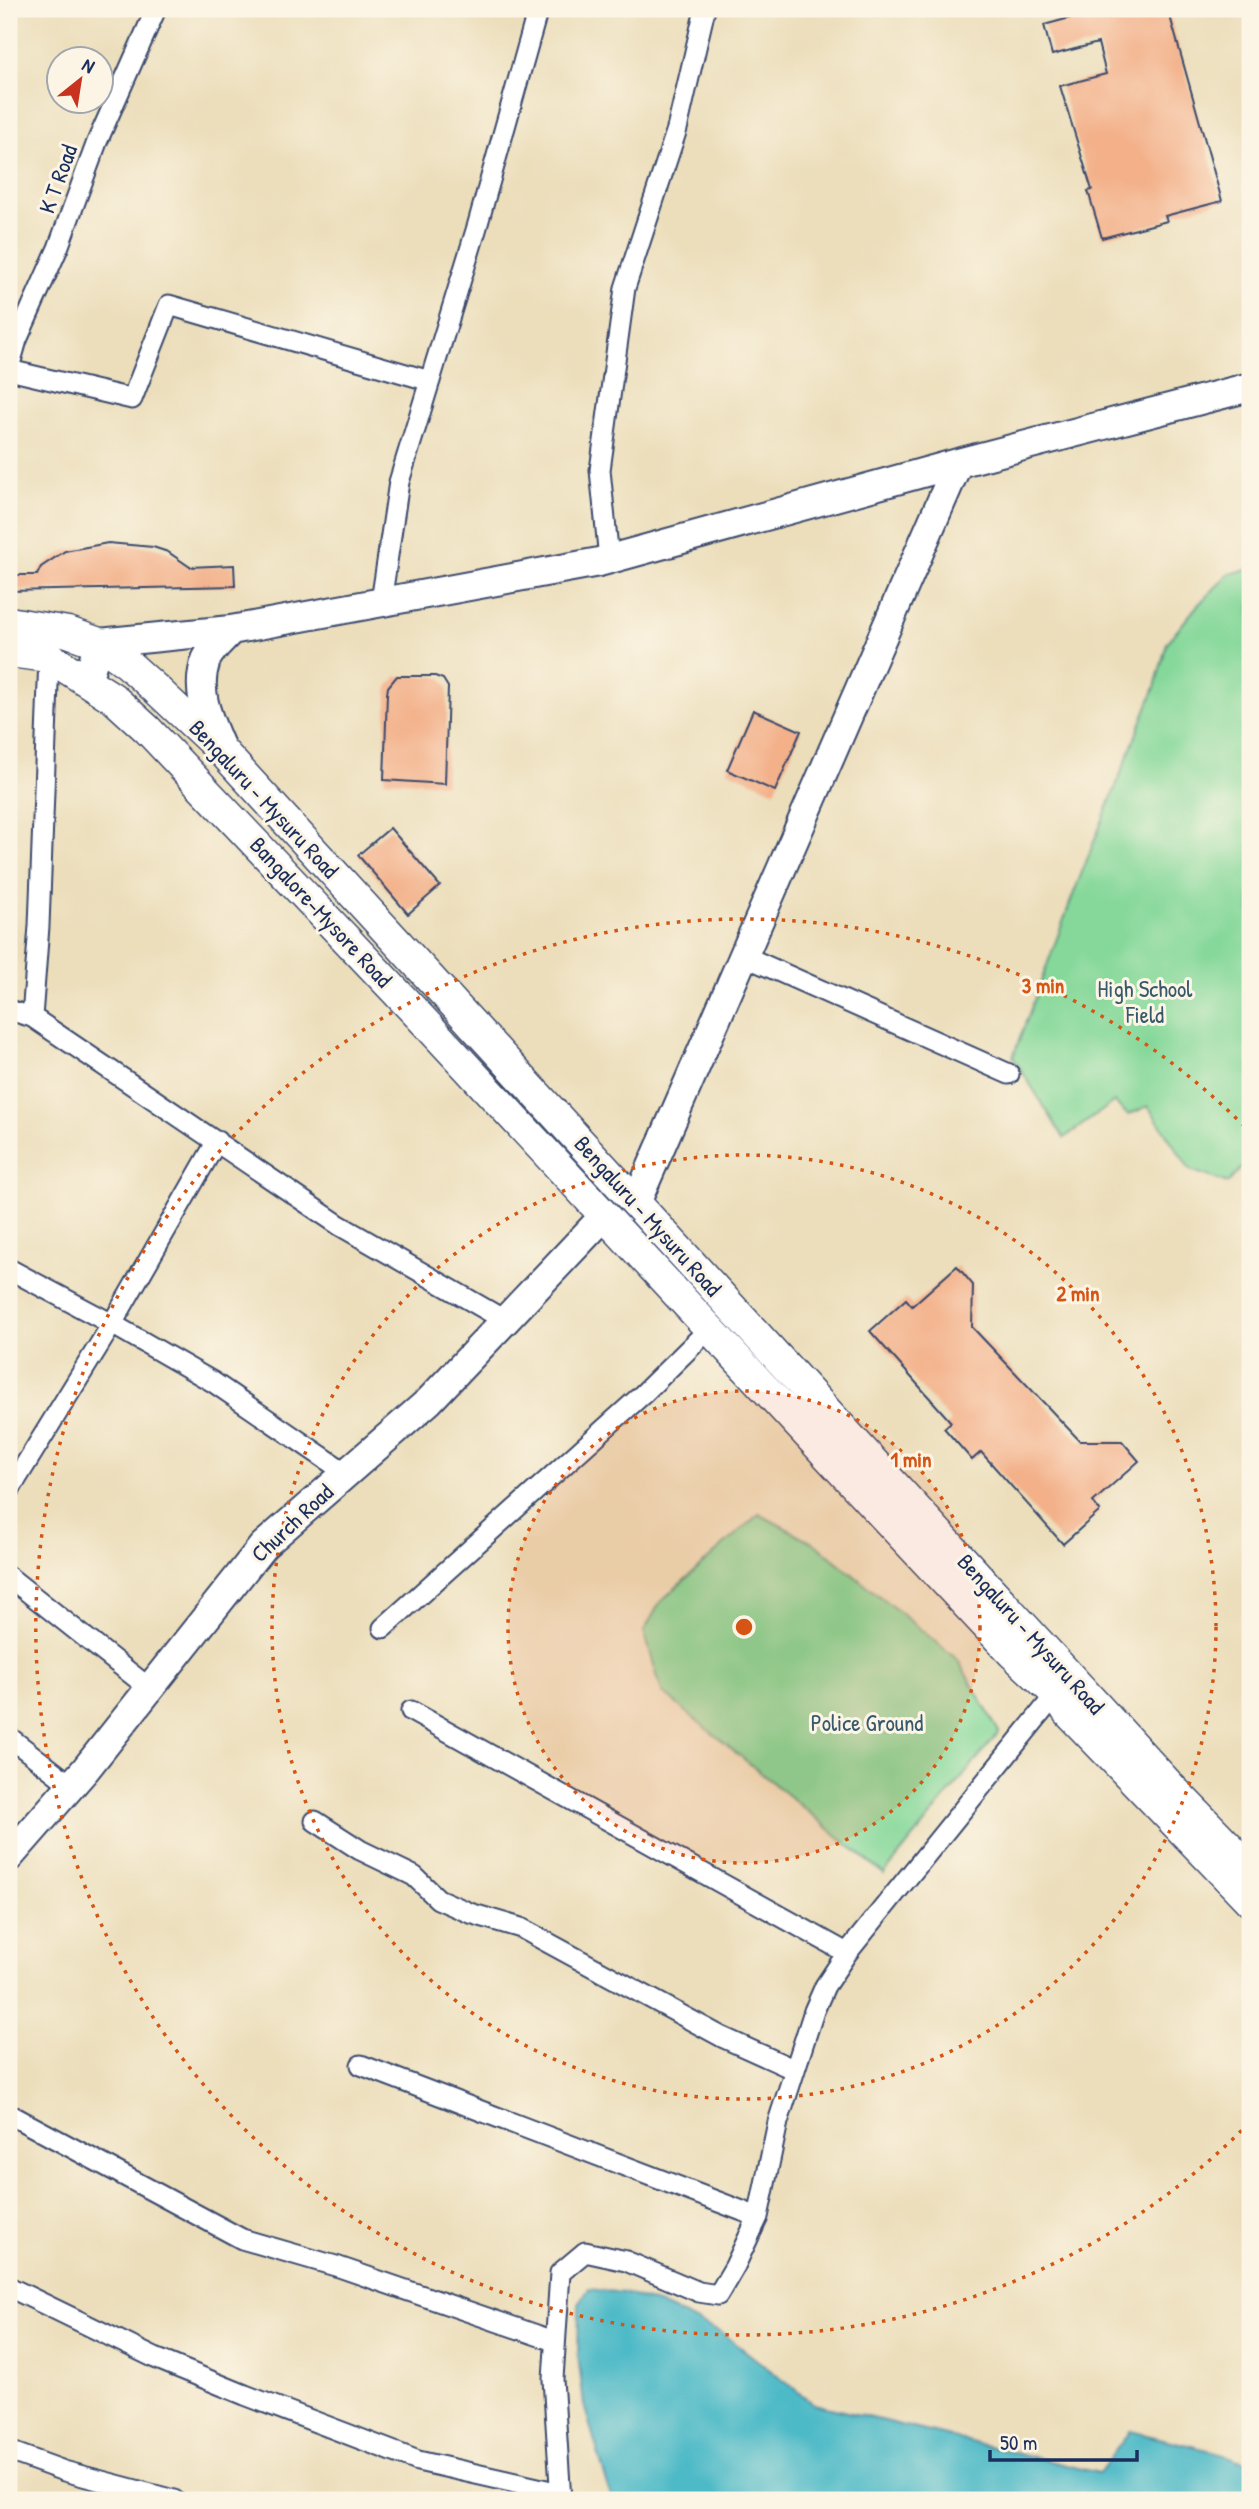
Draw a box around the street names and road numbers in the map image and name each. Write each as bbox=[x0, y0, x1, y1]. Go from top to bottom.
street label: K T Road bbox=[31, 140, 84, 218]
street label: Bengaluru - Mysuru Road bbox=[183, 713, 346, 885]
street label: Bangalore-Mysore Road bbox=[243, 830, 399, 994]
street label: Bengaluru - Mysuru Road bbox=[568, 1129, 729, 1303]
street label: Church Road bbox=[244, 1477, 340, 1569]
street label: Bengaluru - Mysuru Road bbox=[951, 1547, 1112, 1721]

